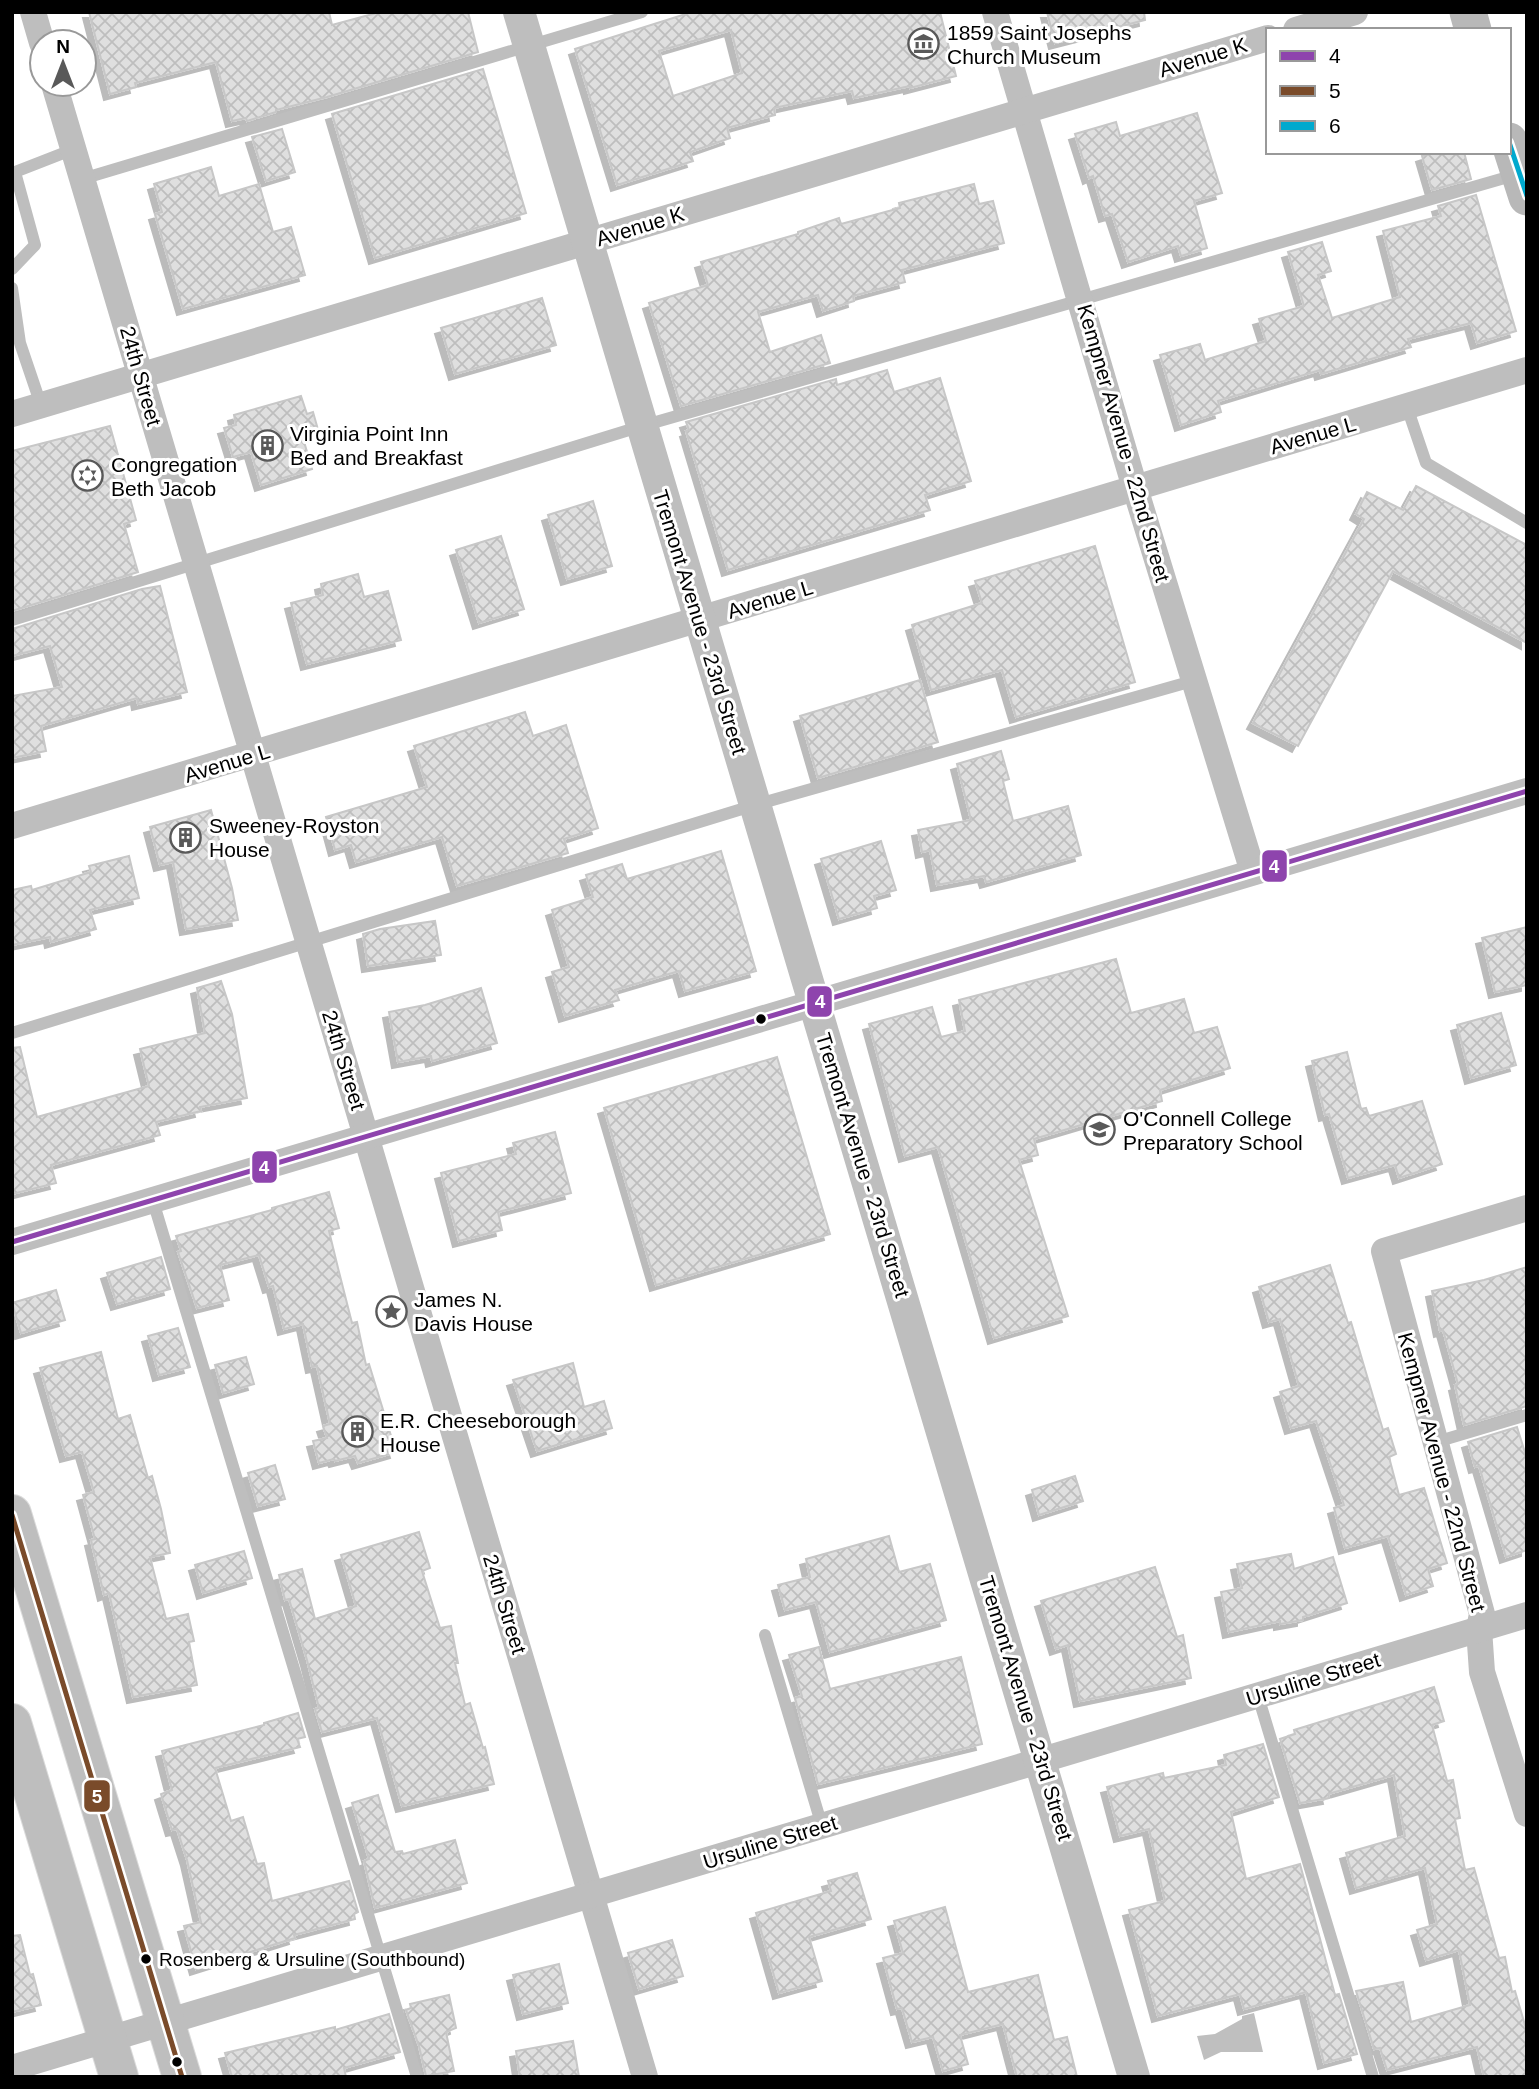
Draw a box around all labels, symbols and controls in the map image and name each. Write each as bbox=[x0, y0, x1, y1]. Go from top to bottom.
place label: 1859 Saint Josephs Church Museum bbox=[947, 21, 1131, 68]
museum icon: 1859 Saint Josephs Church Museum bbox=[907, 27, 941, 61]
north arrow bbox=[28, 28, 98, 98]
legend bbox=[1266, 28, 1511, 154]
street label: Avenue K bbox=[1156, 33, 1250, 81]
text: N bbox=[56, 36, 70, 57]
text: 4 bbox=[1329, 44, 1341, 67]
text: 5 bbox=[1329, 79, 1341, 102]
text: 6 bbox=[1329, 114, 1341, 137]
street label: Avenue K bbox=[593, 202, 687, 250]
street label: Kempner Avenue - 22nd Street bbox=[1073, 301, 1175, 585]
street label: 24th Street bbox=[116, 323, 166, 429]
street label: Avenue L bbox=[1267, 412, 1359, 458]
place label: Virginia Point Inn Bed and Breakfast bbox=[290, 422, 463, 469]
building icon: Virginia Point Inn Bed and Breakfast bbox=[250, 428, 284, 462]
place label: Congregation Beth Jacob bbox=[111, 453, 237, 500]
synagogue icon: Congregation Beth Jacob bbox=[71, 459, 105, 493]
street label: Tremont Avenue - 23rd Street bbox=[649, 487, 751, 757]
street label: Avenue L bbox=[724, 575, 816, 623]
street label: Avenue L bbox=[181, 739, 273, 787]
place label: Sweeney-Royston House bbox=[209, 814, 379, 861]
building icon: Sweeney-Royston House bbox=[169, 820, 203, 854]
line badge: 4 bbox=[1261, 849, 1288, 883]
text: 4 bbox=[1269, 856, 1280, 877]
line badge: 4 bbox=[806, 985, 833, 1018]
text: 4 bbox=[815, 991, 826, 1012]
street label: 24th Street bbox=[318, 1008, 370, 1113]
unlabelled marker bbox=[754, 1012, 768, 1026]
street label: Tremont Avenue - 23rd Street bbox=[812, 1030, 914, 1300]
place label: O'Connell College Preparatory School bbox=[1123, 1107, 1303, 1154]
school or university icon: O'Connell College Preparatory School bbox=[1083, 1113, 1117, 1147]
line badge: 4 bbox=[251, 1150, 278, 1184]
text: 4 bbox=[259, 1157, 270, 1178]
place label: James N. Davis House bbox=[414, 1288, 533, 1335]
place icon: James N. Davis House bbox=[374, 1294, 408, 1328]
street label: Kempner Avenue - 22nd Street bbox=[1394, 1330, 1490, 1614]
place label: E.R. Cheeseborough House bbox=[380, 1409, 576, 1456]
building icon: E.R. Cheeseborough House bbox=[340, 1415, 374, 1449]
street label: 24th Street bbox=[479, 1552, 531, 1657]
street label: Tremont Avenue - 23rd Street bbox=[975, 1573, 1077, 1843]
street label: Ursuline Street bbox=[1243, 1648, 1383, 1710]
line badge: 5 bbox=[83, 1779, 111, 1813]
text: 5 bbox=[92, 1786, 103, 1807]
street label: Ursuline Street bbox=[700, 1811, 840, 1873]
place label: Rosenberg & Ursuline (Southbound) bbox=[159, 1949, 465, 1970]
marker: Rosenberg & Ursuline (Southbound) bbox=[139, 1952, 153, 1966]
unlabelled marker bbox=[170, 2055, 184, 2069]

